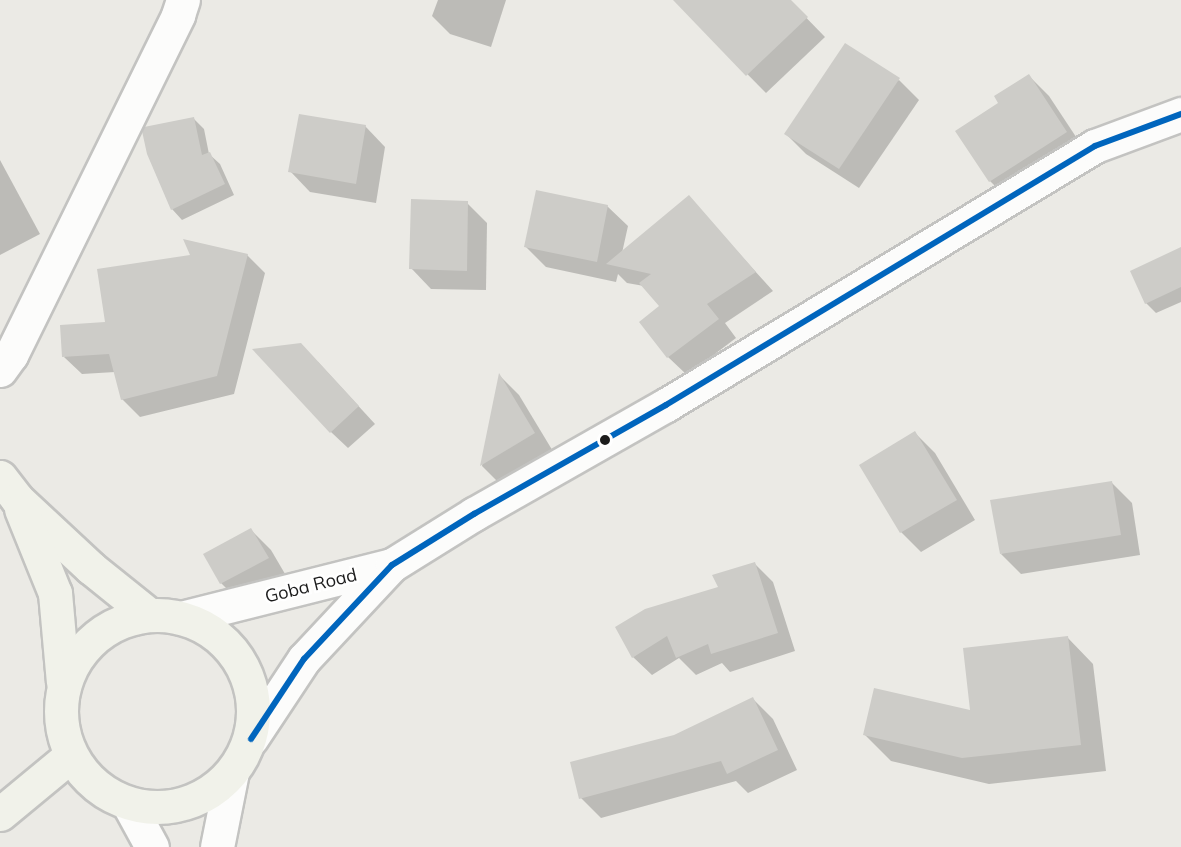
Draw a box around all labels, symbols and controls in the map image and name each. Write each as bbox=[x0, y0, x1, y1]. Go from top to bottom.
unlabelled marker bbox=[599, 434, 611, 446]
street label: Goba Road bbox=[263, 564, 359, 608]

